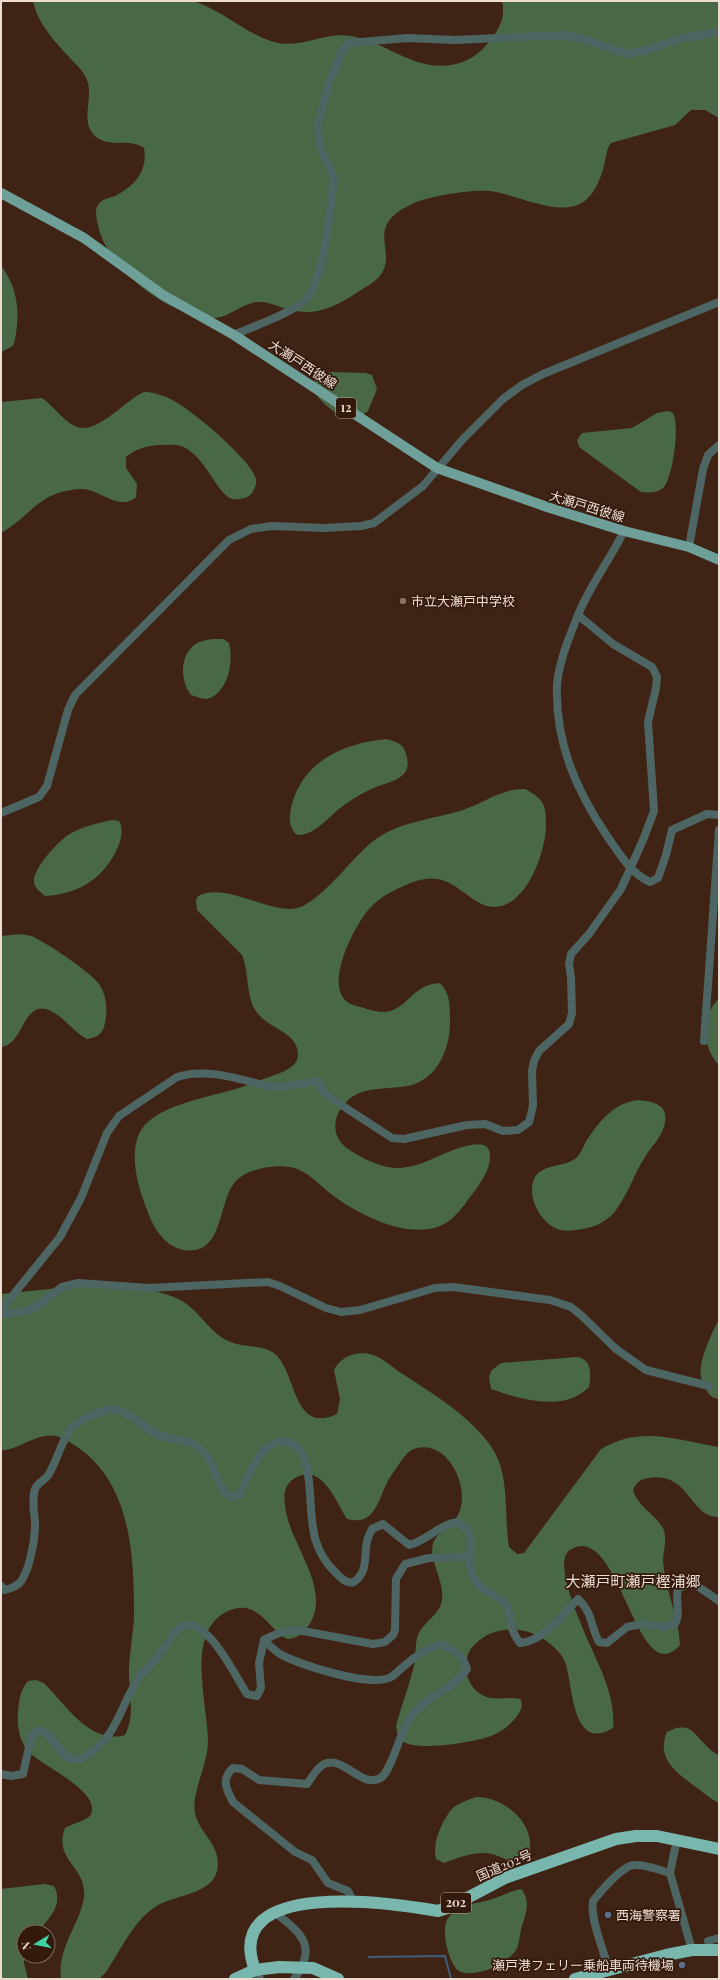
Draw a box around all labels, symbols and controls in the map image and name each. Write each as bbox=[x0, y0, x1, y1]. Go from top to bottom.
street label: 大瀬戸西彼線 bbox=[266, 335, 341, 392]
road number: 12 bbox=[336, 398, 356, 418]
street label: 大瀬戸西彼線 bbox=[547, 486, 627, 525]
place label: 市立大瀬戸中学校 bbox=[411, 592, 515, 609]
marker: 市立大瀬戸中学校 bbox=[398, 596, 408, 606]
district label: 大瀬戸町瀬戸樫浦郷 bbox=[565, 1571, 701, 1591]
street label: 国道202号 bbox=[473, 1845, 534, 1884]
road number: 202 bbox=[441, 1893, 471, 1913]
place label: 西海警察署 bbox=[616, 1906, 681, 1923]
marker: 西海警察署 bbox=[603, 1910, 613, 1920]
north arrow bbox=[16, 1924, 56, 1964]
text: N bbox=[18, 1941, 34, 1951]
place label: 瀬戸港フェリー乗船車両待機場 bbox=[492, 1956, 674, 1973]
marker: 瀬戸港フェリー乗船車両待機場 bbox=[677, 1960, 687, 1970]

